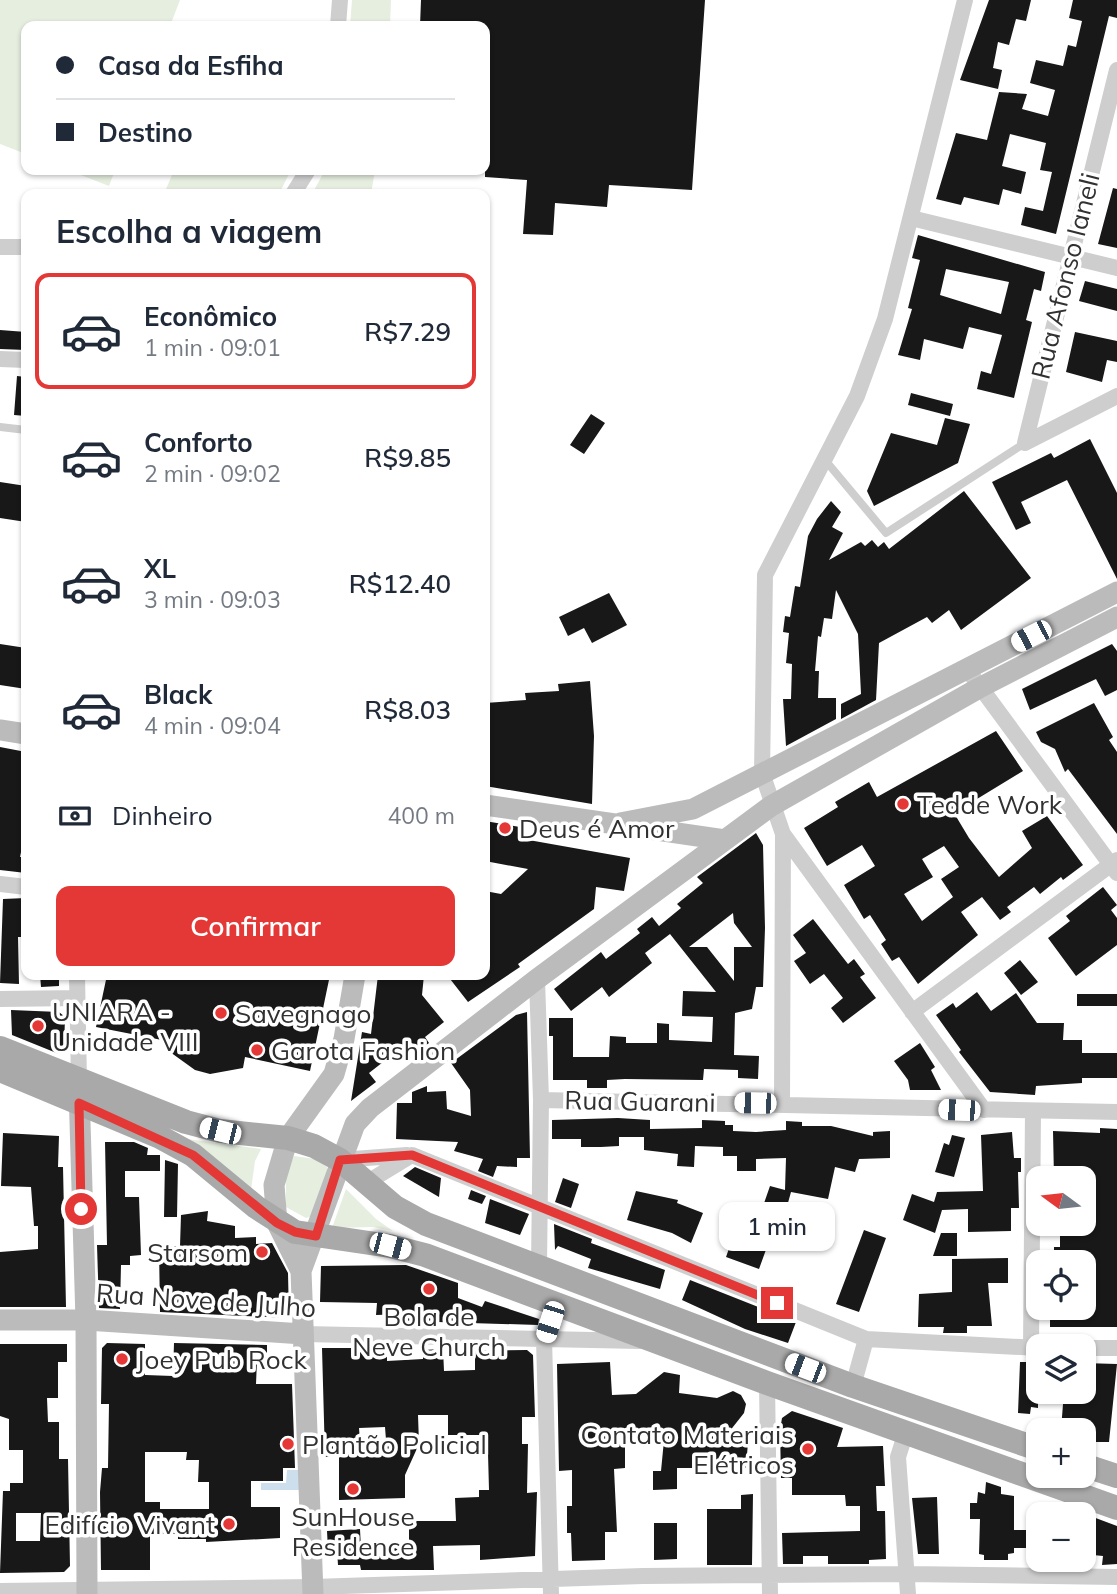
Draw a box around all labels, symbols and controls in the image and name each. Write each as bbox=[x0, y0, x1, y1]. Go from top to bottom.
text: Casa da Esfiha bbox=[98, 49, 284, 82]
text: Destino bbox=[98, 116, 193, 149]
street label: Rua Afonso Ianeli bbox=[1023, 169, 1107, 383]
text: Escolha a viagem bbox=[56, 211, 322, 251]
icon: car bbox=[60, 300, 123, 363]
text: Econômico bbox=[144, 300, 277, 333]
text: R$7.29 bbox=[364, 315, 451, 348]
text: 1 min · 09:01 bbox=[144, 333, 281, 362]
icon: car bbox=[60, 426, 123, 489]
text: Conforto bbox=[144, 426, 253, 459]
text: R$9.85 bbox=[364, 441, 451, 474]
text: 2 min · 09:02 bbox=[144, 459, 281, 488]
icon: car bbox=[60, 552, 123, 615]
text: XL bbox=[144, 552, 176, 585]
text: R$12.40 bbox=[349, 567, 451, 600]
text: 3 min · 09:03 bbox=[144, 585, 281, 614]
car bbox=[1008, 617, 1055, 655]
icon: car bbox=[60, 678, 123, 741]
text: Black bbox=[144, 678, 212, 711]
text: R$8.03 bbox=[364, 693, 451, 726]
text: 4 min · 09:04 bbox=[144, 711, 281, 740]
place label: Tedde Work bbox=[917, 788, 1063, 821]
marker: Tedde Work bbox=[895, 796, 911, 812]
icon: cash bbox=[56, 797, 94, 835]
text: Dinheiro bbox=[112, 799, 213, 832]
text: 400 m bbox=[387, 801, 455, 830]
place label: Deus é Amor bbox=[519, 812, 675, 845]
marker: Deus é Amor bbox=[497, 820, 513, 836]
button: Confirmar bbox=[56, 886, 455, 966]
place label: UNIARA - Unidade VIII bbox=[52, 995, 198, 1058]
place label: Savegnago bbox=[235, 997, 371, 1030]
marker: Savegnago bbox=[213, 1005, 229, 1021]
marker: UNIARA - Unidade VIII bbox=[30, 1018, 46, 1034]
place label: Garota Fashion bbox=[271, 1034, 455, 1067]
marker: Garota Fashion bbox=[249, 1042, 265, 1058]
street label: Rua Guarani bbox=[564, 1083, 716, 1119]
car bbox=[734, 1092, 777, 1114]
car bbox=[938, 1099, 981, 1121]
car bbox=[198, 1116, 243, 1146]
north arrow bbox=[1026, 1166, 1096, 1236]
map controls bbox=[1026, 1166, 1096, 1572]
route start bbox=[65, 1193, 97, 1225]
callout: 1 min bbox=[719, 1202, 835, 1250]
text: 1 min bbox=[747, 1212, 807, 1241]
car bbox=[367, 1230, 414, 1262]
place label: Starsom bbox=[147, 1236, 248, 1269]
marker: Starsom bbox=[254, 1244, 270, 1260]
button: locate bbox=[1026, 1250, 1096, 1320]
street label: Rua Nove de Julho bbox=[95, 1276, 317, 1324]
marker: Bola de Neve Church bbox=[421, 1281, 437, 1297]
route end bbox=[761, 1287, 793, 1319]
car bbox=[534, 1299, 567, 1345]
place label: Bola de Neve Church bbox=[352, 1300, 506, 1363]
button: layers bbox=[1026, 1334, 1096, 1404]
place label: Joey Pub Rock bbox=[136, 1343, 308, 1376]
marker: Joey Pub Rock bbox=[114, 1351, 130, 1367]
car bbox=[782, 1351, 829, 1385]
place label: Contato Materiais Elétricos bbox=[580, 1418, 794, 1481]
button: + bbox=[1026, 1418, 1096, 1488]
place label: Plantão Policial bbox=[302, 1428, 487, 1461]
marker: Plantão Policial bbox=[280, 1436, 296, 1452]
marker: Contato Materiais Elétricos bbox=[800, 1441, 816, 1457]
marker: SunHouse Residence bbox=[345, 1481, 361, 1497]
place label: SunHouse Residence bbox=[291, 1500, 415, 1563]
button: − bbox=[1026, 1502, 1096, 1572]
place label: Edifício Vivant bbox=[45, 1508, 215, 1541]
marker: Edifício Vivant bbox=[221, 1516, 237, 1532]

